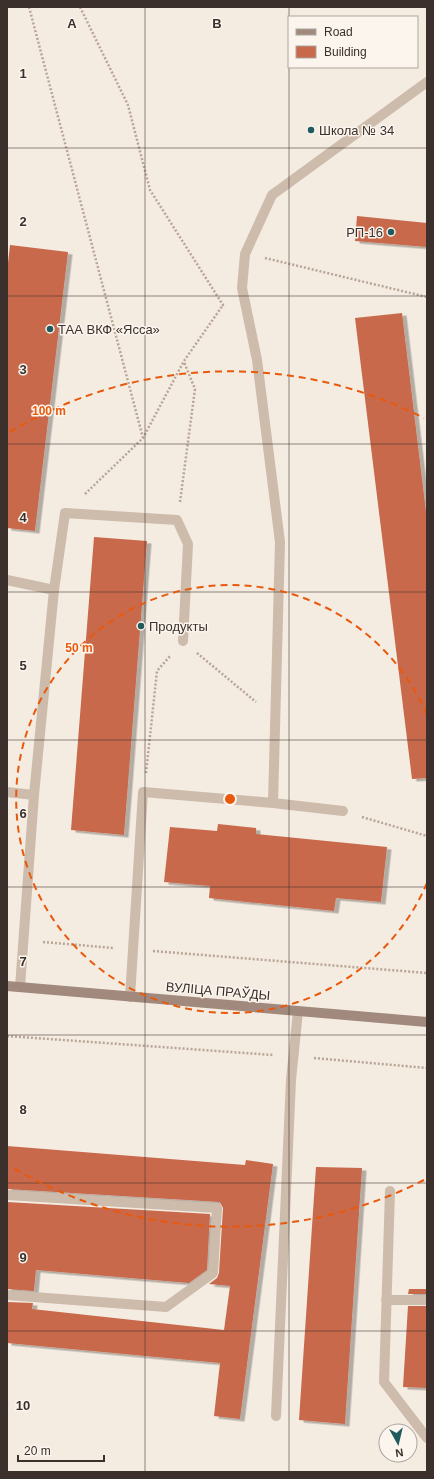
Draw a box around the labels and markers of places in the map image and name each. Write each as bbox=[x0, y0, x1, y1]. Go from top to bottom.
place label: Школа № 34 bbox=[319, 123, 394, 138]
marker: Школа № 34 bbox=[306, 125, 316, 135]
place label: РП-16 bbox=[346, 225, 383, 240]
marker: РП-16 bbox=[386, 227, 396, 237]
place label: ТАА ВКФ «Ясса» bbox=[58, 322, 160, 337]
marker: ТАА ВКФ «Ясса» bbox=[45, 324, 55, 334]
place label: Продукты bbox=[149, 619, 208, 634]
marker: Продукты bbox=[136, 621, 146, 631]
centre of rings bbox=[223, 792, 237, 806]

